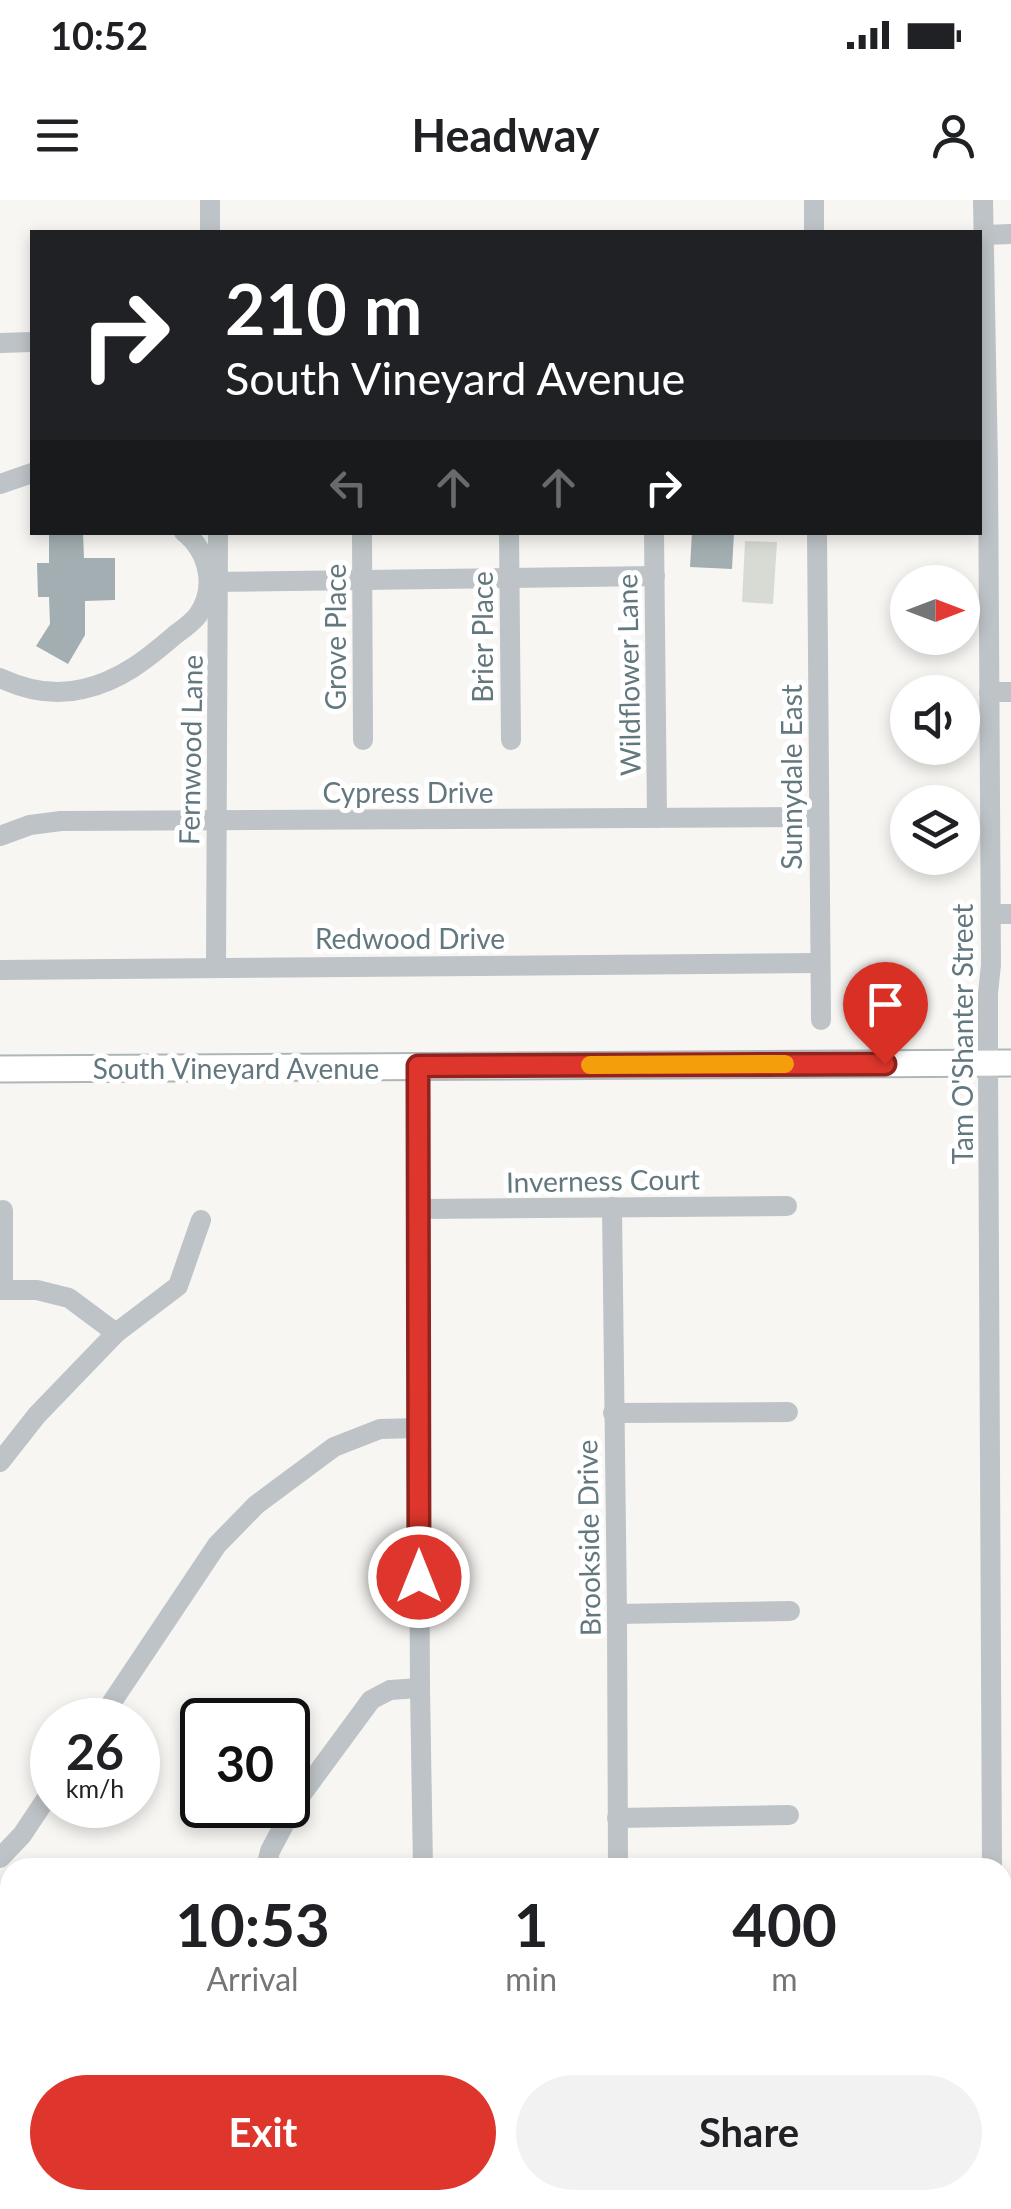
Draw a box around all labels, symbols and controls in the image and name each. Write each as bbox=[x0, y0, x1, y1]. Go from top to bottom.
text: 10:52 bbox=[50, 12, 148, 58]
icon: menu bbox=[30, 108, 85, 163]
text: Headway bbox=[411, 108, 600, 162]
icon: person bbox=[926, 108, 981, 163]
text: 210 m bbox=[225, 266, 422, 350]
icon: right bbox=[60, 270, 190, 400]
text: South Vineyard Avenue bbox=[225, 351, 685, 405]
icon: left bbox=[321, 460, 376, 515]
icon: ahead bbox=[426, 460, 481, 515]
icon: ahead bbox=[531, 460, 586, 515]
icon: right bbox=[636, 460, 691, 515]
street label: Grove Place bbox=[318, 564, 352, 710]
north arrow bbox=[890, 565, 980, 655]
map controls bbox=[890, 565, 980, 875]
street label: Brier Place bbox=[465, 571, 499, 703]
street label: Wildflower Lane bbox=[609, 574, 647, 776]
street label: Fernwood Lane bbox=[171, 655, 209, 845]
button: sound bbox=[890, 675, 980, 765]
street label: Sunnydale East bbox=[774, 684, 808, 870]
street label: Cypress Drive bbox=[323, 775, 493, 809]
button: layers bbox=[890, 785, 980, 875]
street label: Tam O'Shanter Street bbox=[945, 904, 979, 1164]
street label: Redwood Drive bbox=[315, 921, 505, 955]
pin bbox=[843, 962, 928, 1065]
icon: arrive bbox=[858, 977, 913, 1032]
street label: South Vineyard Avenue bbox=[93, 1051, 379, 1085]
street label: Inverness Court bbox=[506, 1161, 700, 1199]
street label: Brookside Drive bbox=[569, 1439, 607, 1637]
position arrow bbox=[367, 1525, 471, 1629]
speed limit sign: 30 bbox=[180, 1698, 310, 1828]
text: 26 bbox=[66, 1721, 124, 1781]
text: km/h bbox=[66, 1773, 124, 1803]
text: 10:53 bbox=[175, 1888, 330, 1960]
text: 1 bbox=[514, 1888, 549, 1960]
text: 400 bbox=[732, 1888, 837, 1960]
text: Arrival bbox=[206, 1959, 299, 1998]
text: min bbox=[505, 1959, 557, 1998]
text: m bbox=[771, 1959, 798, 1998]
button: Exit bbox=[30, 2075, 496, 2190]
button: Share bbox=[516, 2075, 982, 2190]

